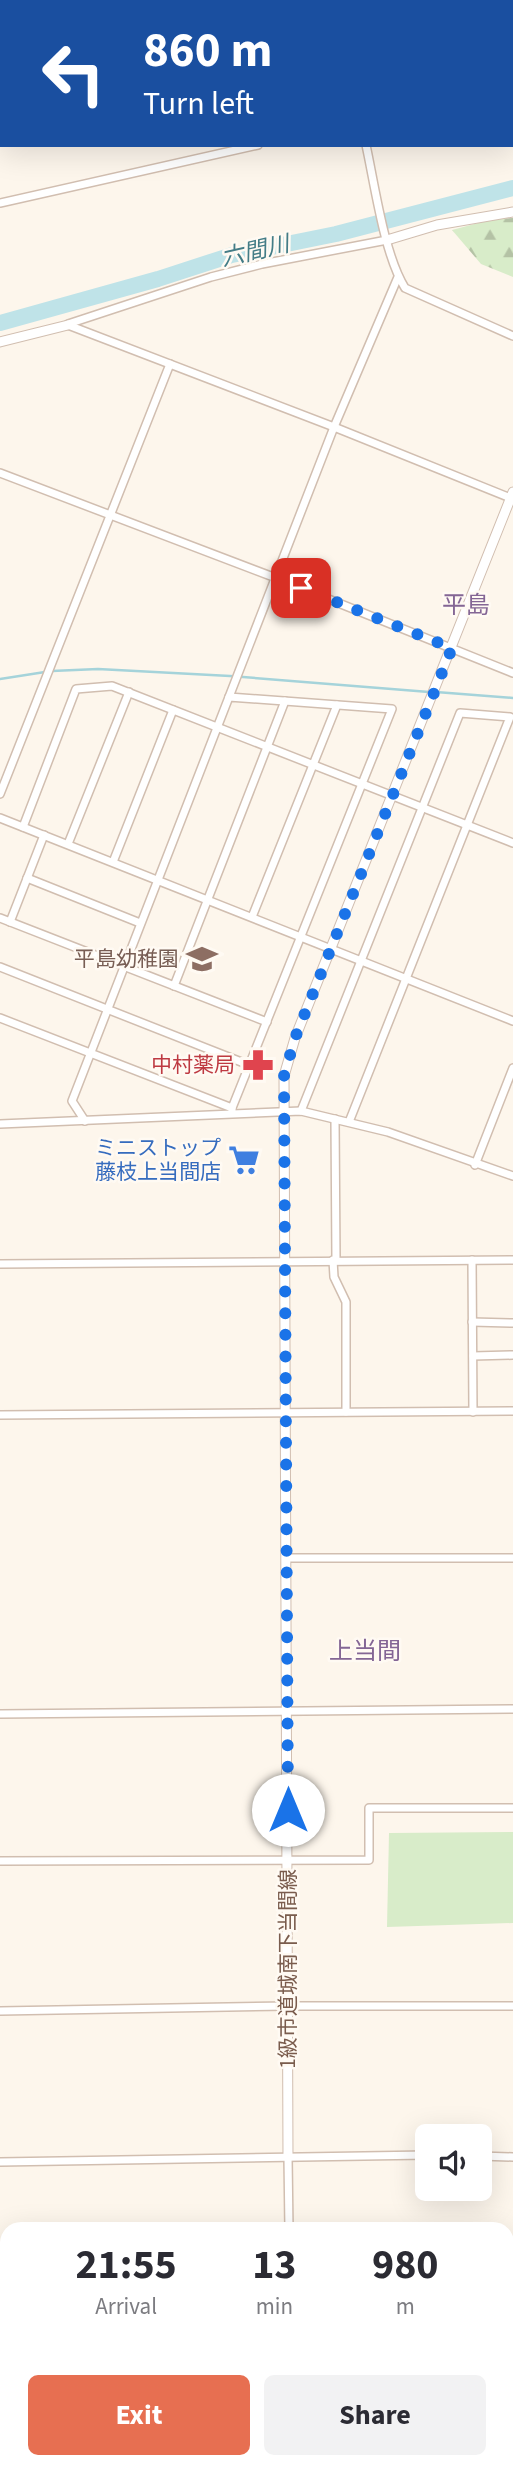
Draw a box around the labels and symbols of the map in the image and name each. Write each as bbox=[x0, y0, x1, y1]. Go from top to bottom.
water label: 六間川 bbox=[218, 226, 295, 275]
pin bbox=[271, 558, 331, 618]
district label: 平島 bbox=[442, 588, 490, 623]
school or university icon: 平島幼稚園 bbox=[185, 942, 219, 976]
place label: 平島幼稚園 bbox=[74, 944, 179, 974]
pharmacy icon: 中村薬局 bbox=[241, 1048, 275, 1082]
place label: 中村薬局 bbox=[151, 1050, 235, 1080]
place label: ミニストップ 藤枝上当間店 bbox=[95, 1133, 221, 1187]
supermarket icon: ミニストップ 藤枝上当間店 bbox=[227, 1143, 261, 1177]
district label: 上当間 bbox=[329, 1634, 401, 1669]
position arrow bbox=[251, 1773, 325, 1847]
street label: 1級市道城南下当間線 bbox=[273, 1869, 303, 2069]

